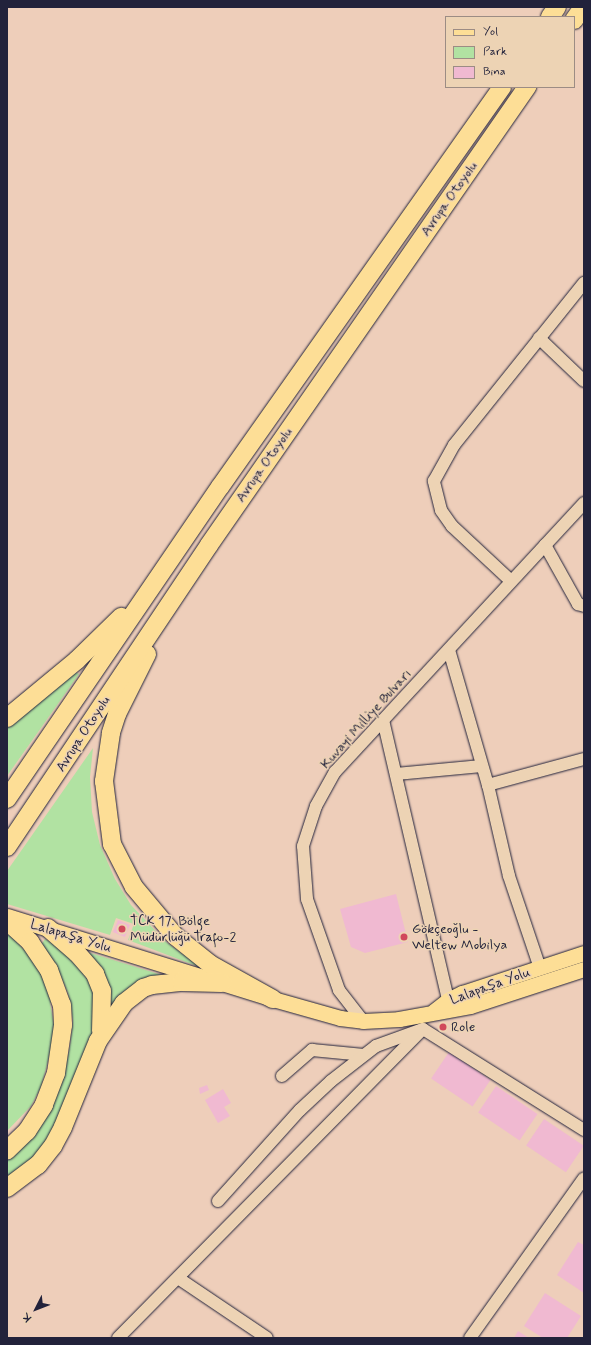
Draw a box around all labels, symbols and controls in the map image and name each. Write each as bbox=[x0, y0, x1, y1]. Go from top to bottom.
legend bbox=[445, 16, 575, 88]
text: Yol bbox=[483, 24, 498, 40]
text: Park bbox=[483, 44, 507, 60]
text: Bina bbox=[483, 64, 506, 80]
street label: Avrupa Otoyolu bbox=[417, 159, 481, 239]
street label: Avrupa Otoyolu bbox=[232, 425, 296, 505]
street label: Kuvayi Milliye Bulvarı bbox=[317, 666, 415, 772]
street label: Avrupa Otoyolu bbox=[52, 693, 114, 775]
place label: TCK 17. Bölge Müdürlüğü Trafo-2 bbox=[130, 913, 236, 946]
street label: Lalapaşa Yolu bbox=[29, 916, 113, 956]
place label: Gökçeoğlu - Weltew Mobilya bbox=[412, 921, 508, 954]
marker: TCK 17. Bölge Müdürlüğü Trafo-2 bbox=[117, 924, 127, 934]
marker: Gökçeoğlu - Weltew Mobilya bbox=[399, 932, 409, 942]
street label: Lalapaşa Yolu bbox=[449, 964, 531, 1008]
place label: Role bbox=[451, 1019, 475, 1035]
marker: Role bbox=[438, 1022, 448, 1032]
north arrow bbox=[16, 1289, 56, 1329]
text: K bbox=[19, 1309, 35, 1325]

